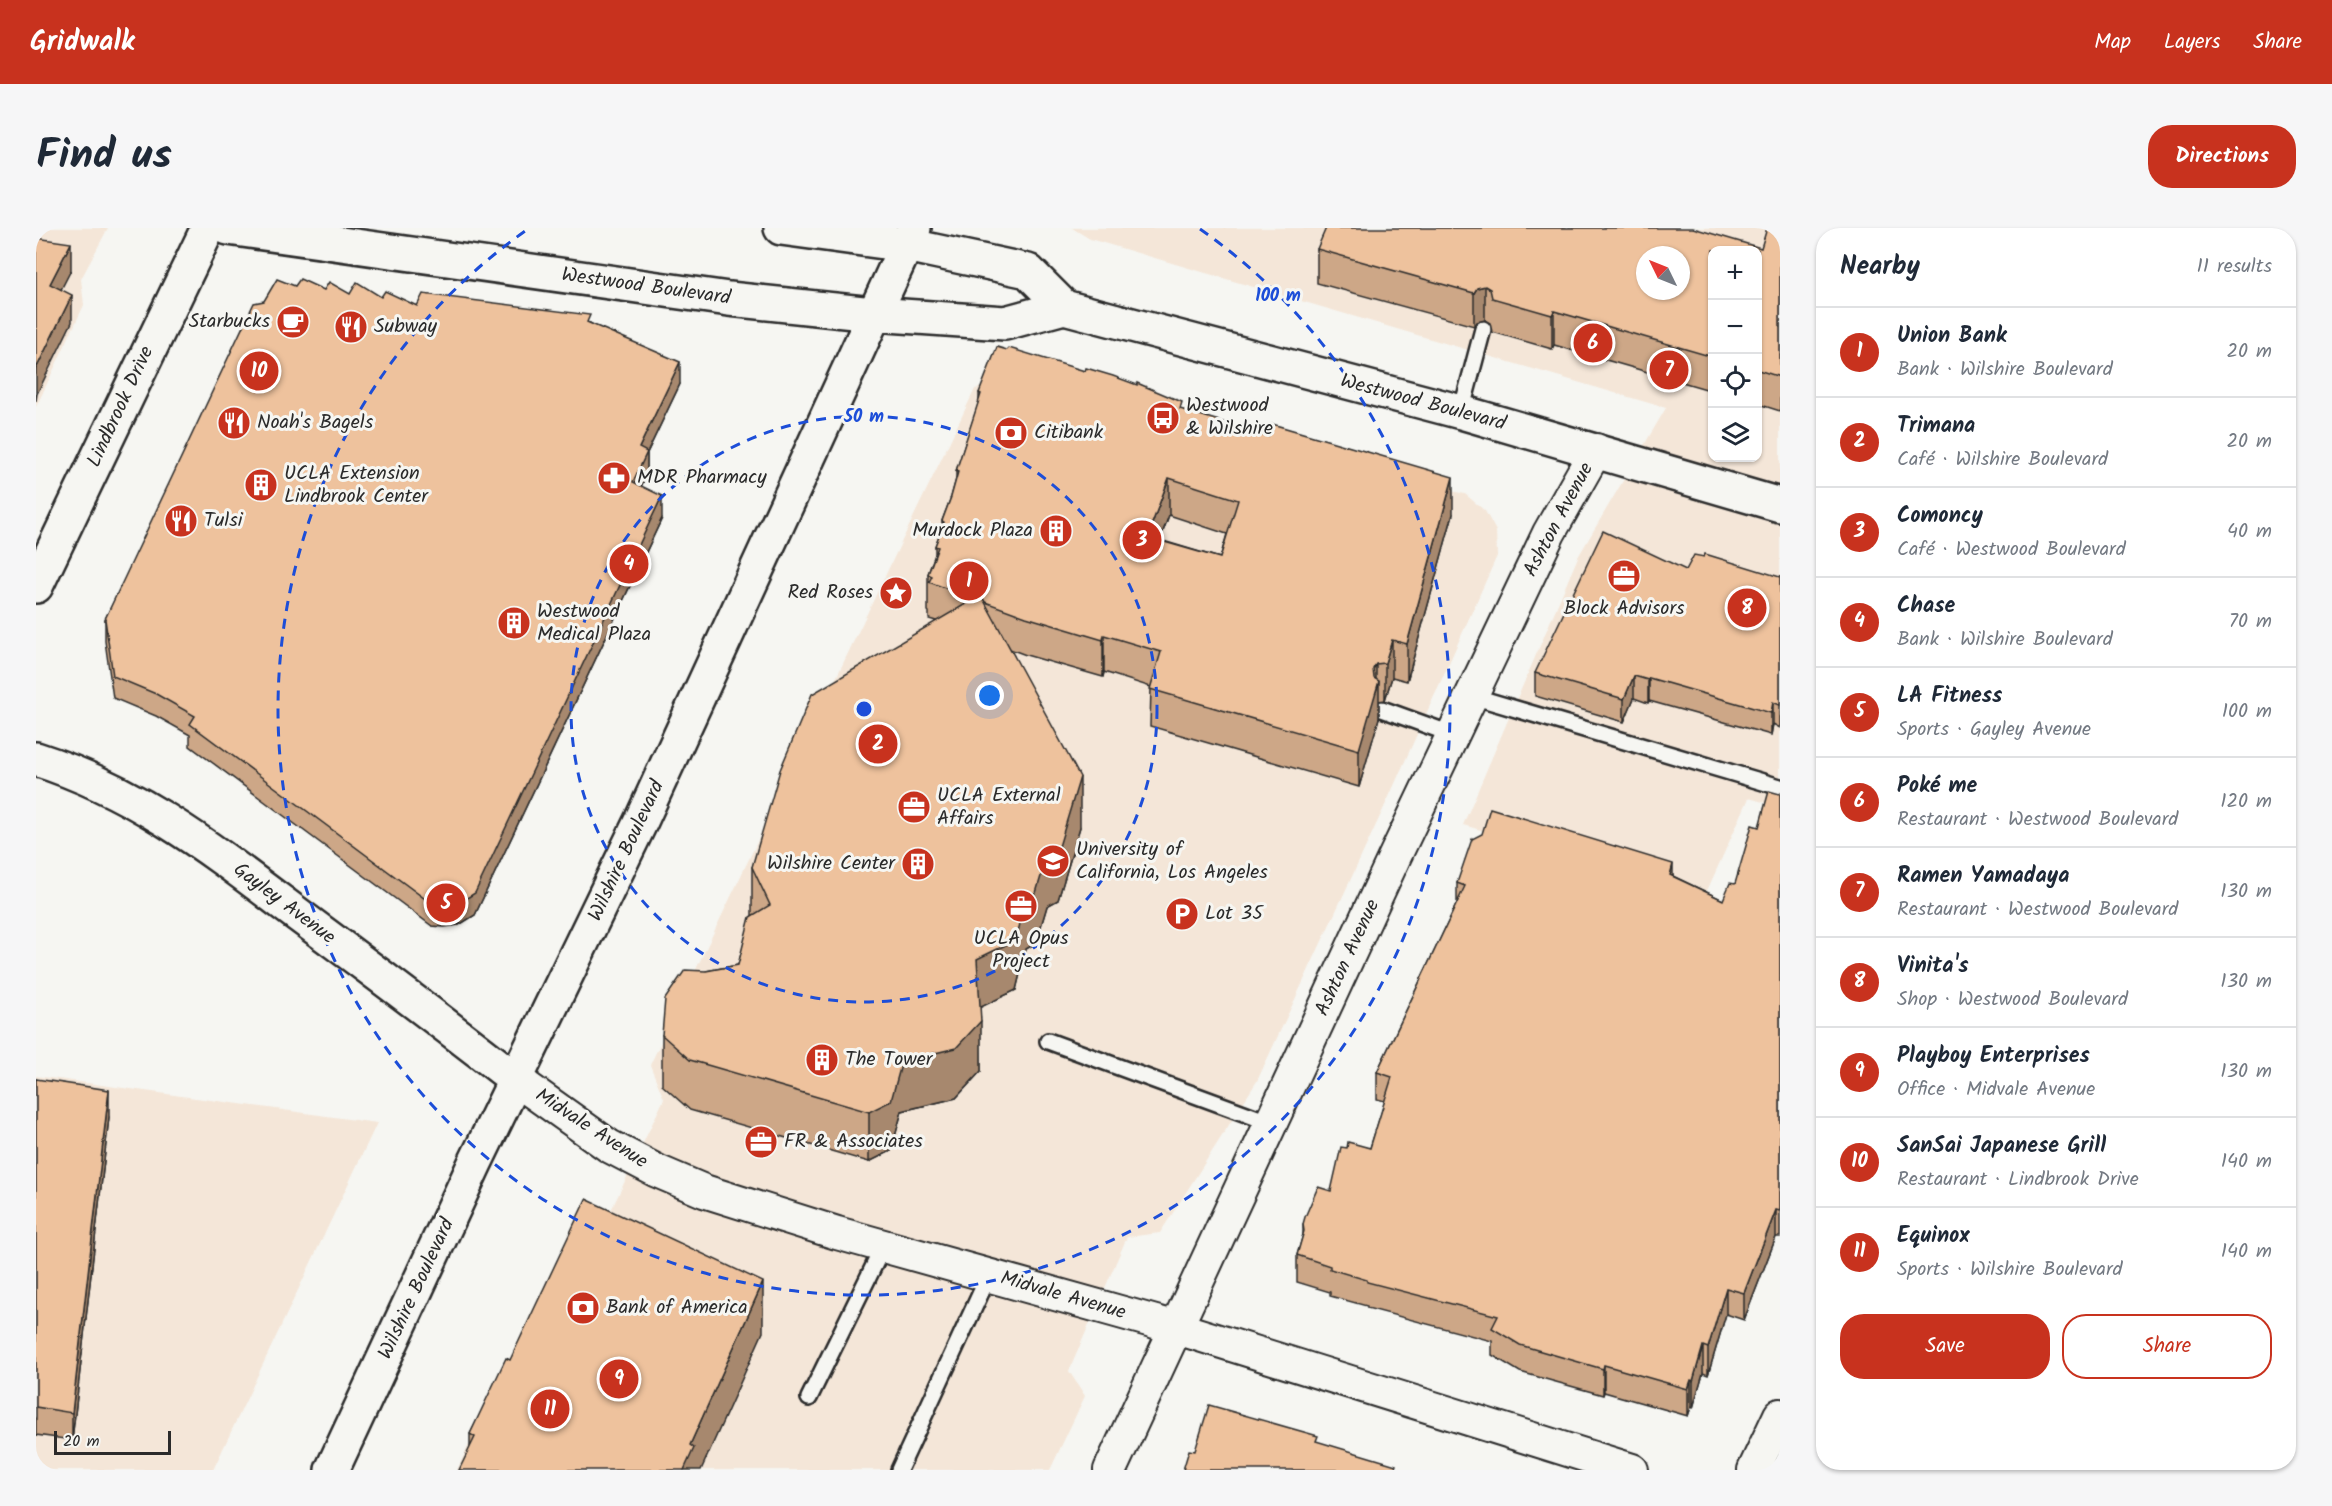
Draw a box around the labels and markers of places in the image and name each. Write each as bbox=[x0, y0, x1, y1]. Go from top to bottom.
cafe icon: Starbucks bbox=[275, 304, 311, 340]
place label: Starbucks bbox=[189, 306, 270, 338]
restaurant icon: Subway bbox=[333, 309, 369, 345]
place label: Subway bbox=[374, 311, 438, 343]
pin: 6 bbox=[1574, 320, 1612, 366]
pin: 10 bbox=[240, 348, 278, 394]
pin: 7 bbox=[1650, 348, 1688, 392]
place label: Westwood & Wilshire bbox=[1186, 390, 1273, 445]
bus stop icon: Westwood & Wilshire bbox=[1145, 400, 1181, 436]
restaurant icon: Noah's Bagels bbox=[216, 405, 252, 441]
place label: Noah's Bagels bbox=[257, 407, 374, 439]
bank icon: Citibank bbox=[993, 415, 1029, 451]
place label: Citibank bbox=[1034, 417, 1104, 449]
place label: UCLA Extension Lindbrook Center bbox=[284, 458, 429, 513]
pharmacy icon: MDR Pharmacy bbox=[596, 460, 632, 496]
place label: MDR Pharmacy bbox=[637, 462, 767, 494]
building icon: UCLA Extension Lindbrook Center bbox=[243, 467, 279, 503]
restaurant icon: Tulsi bbox=[163, 503, 199, 539]
place label: Tulsi bbox=[204, 505, 244, 537]
building icon: Murdock Plaza bbox=[1038, 513, 1074, 549]
place label: Murdock Plaza bbox=[912, 515, 1033, 547]
pin: 3 bbox=[1122, 518, 1162, 562]
pin: 4 bbox=[610, 542, 648, 586]
pin: 1 bbox=[950, 558, 988, 604]
office icon: Block Advisors bbox=[1606, 558, 1642, 594]
place icon: Red Roses bbox=[878, 575, 914, 611]
place label: Red Roses bbox=[788, 577, 873, 609]
pin: 8 bbox=[1728, 586, 1766, 631]
place label: Block Advisors bbox=[1563, 593, 1685, 625]
place label: Westwood Medical Plaza bbox=[537, 596, 651, 651]
building icon: Westwood Medical Plaza bbox=[496, 605, 532, 641]
centre of rings bbox=[854, 699, 874, 719]
pin: 2 bbox=[858, 722, 898, 766]
place label: UCLA External Affairs bbox=[937, 780, 1061, 835]
office icon: UCLA External Affairs bbox=[896, 789, 932, 825]
place label: University of California, Los Angeles bbox=[1076, 834, 1268, 889]
school or university icon: University of California, Los Angeles bbox=[1035, 843, 1071, 879]
building icon: Wilshire Center bbox=[900, 846, 936, 882]
place label: Wilshire Center bbox=[767, 848, 896, 880]
pin: 5 bbox=[426, 880, 466, 926]
office icon: UCLA Opus Project bbox=[1003, 888, 1039, 924]
parking icon: Lot 35 bbox=[1164, 896, 1200, 932]
place label: Lot 35 bbox=[1205, 898, 1264, 930]
place label: UCLA Opus Project bbox=[974, 923, 1069, 978]
building icon: The Tower bbox=[804, 1042, 840, 1078]
place label: The Tower bbox=[845, 1044, 934, 1076]
office icon: FR & Associates bbox=[743, 1124, 779, 1160]
place label: FR & Associates bbox=[784, 1126, 923, 1158]
bank icon: Bank of America bbox=[565, 1290, 601, 1326]
place label: Bank of America bbox=[606, 1292, 748, 1324]
pin: 9 bbox=[600, 1356, 638, 1402]
pin: 11 bbox=[530, 1386, 570, 1432]

